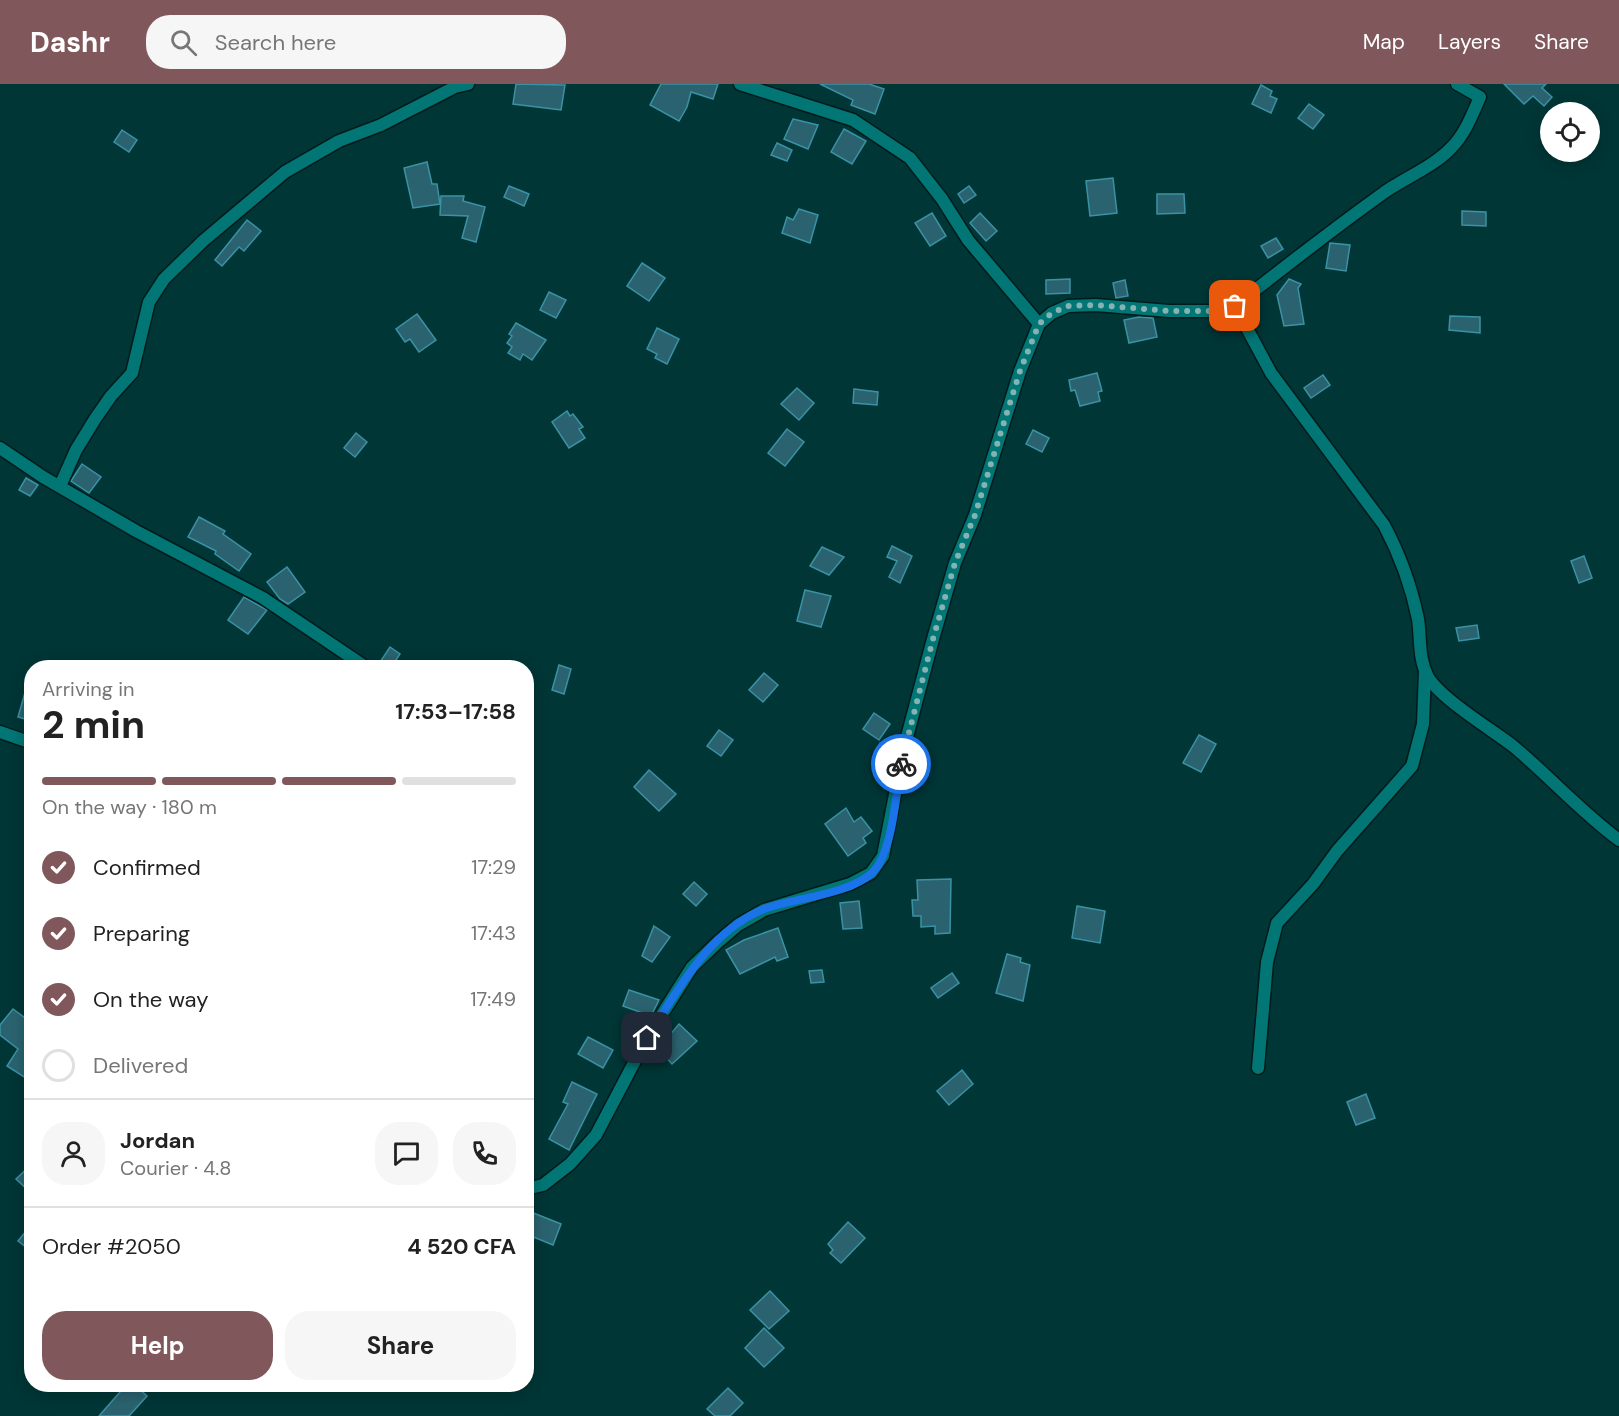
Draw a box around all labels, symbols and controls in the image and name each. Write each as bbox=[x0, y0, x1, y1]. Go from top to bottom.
search box bbox=[146, 15, 566, 69]
text: Dashr bbox=[30, 24, 110, 61]
icon: search bbox=[167, 26, 200, 59]
text: Search here bbox=[215, 28, 336, 57]
text: Map bbox=[1363, 28, 1405, 56]
text: Layers bbox=[1438, 28, 1501, 56]
text: Share bbox=[1534, 28, 1589, 56]
map controls bbox=[1540, 102, 1600, 162]
button: locate bbox=[1540, 102, 1600, 162]
pin bbox=[1209, 280, 1260, 331]
icon: bag bbox=[1218, 289, 1251, 322]
text: Arriving in bbox=[42, 676, 134, 702]
text: 17:53–17:58 bbox=[395, 697, 516, 726]
text: 2 min bbox=[42, 699, 145, 750]
courier bbox=[871, 734, 931, 794]
icon: bike bbox=[885, 748, 918, 781]
text: On the way · 180 m bbox=[42, 794, 217, 820]
icon: check bbox=[42, 851, 75, 884]
text: Confirmed bbox=[93, 853, 201, 882]
text: 17:29 bbox=[471, 854, 516, 880]
icon: check bbox=[42, 917, 75, 950]
text: Preparing bbox=[93, 919, 190, 948]
text: 17:43 bbox=[471, 920, 516, 946]
icon: check bbox=[42, 983, 75, 1016]
text: On the way bbox=[93, 985, 208, 1014]
text: 17:49 bbox=[470, 986, 516, 1012]
pin bbox=[621, 1012, 672, 1063]
icon: home bbox=[630, 1021, 663, 1054]
text: Delivered bbox=[93, 1051, 188, 1080]
button: person bbox=[42, 1122, 105, 1185]
button: chat bbox=[375, 1122, 438, 1185]
button: phone bbox=[453, 1122, 516, 1185]
text: Jordan bbox=[120, 1126, 195, 1155]
text: Courier · 4.8 bbox=[120, 1155, 231, 1181]
text: Order #2050 bbox=[42, 1232, 181, 1261]
text: 4 520 CFA bbox=[407, 1232, 516, 1261]
button: Help bbox=[42, 1311, 273, 1380]
button: Share bbox=[285, 1311, 516, 1380]

